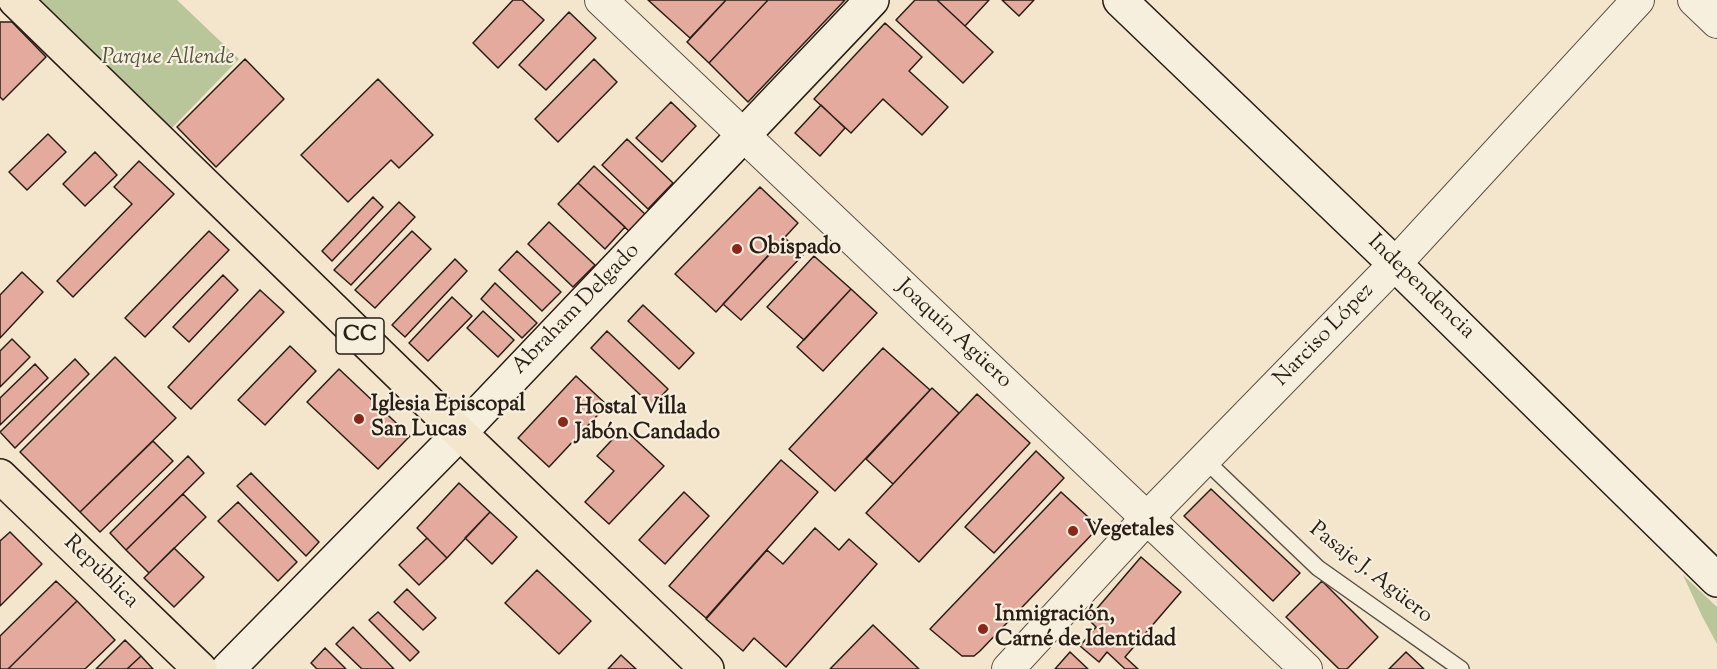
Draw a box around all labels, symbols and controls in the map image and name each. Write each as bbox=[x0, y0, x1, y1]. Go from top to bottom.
park label: Parque Allende bbox=[102, 46, 234, 72]
street label: Independencia bbox=[1361, 230, 1479, 346]
place label: Obispado bbox=[749, 236, 841, 262]
street label: Abraham Delgado bbox=[508, 239, 646, 381]
marker: Obispado bbox=[730, 242, 744, 256]
street label: Joaquín Agüero bbox=[890, 275, 1016, 395]
street label: Narciso López bbox=[1269, 279, 1381, 393]
road number: CC bbox=[336, 318, 384, 354]
place label: Iglesia Episcopal San Lucas bbox=[371, 393, 525, 445]
place label: Hostal Villa Jabón Candado bbox=[575, 396, 720, 448]
marker: Iglesia Episcopal San Lucas bbox=[352, 412, 366, 426]
marker: Hostal Villa Jabón Candado bbox=[556, 415, 570, 429]
street label: Pasaje J. Agüero bbox=[1303, 517, 1437, 631]
place label: Vegetales bbox=[1085, 518, 1174, 544]
marker: Vegetales bbox=[1066, 524, 1080, 538]
street label: República bbox=[57, 531, 143, 615]
place label: Inmigración, Carné de Identidad bbox=[995, 603, 1176, 654]
marker: Inmigración, Carné de Identidad bbox=[976, 622, 990, 636]

